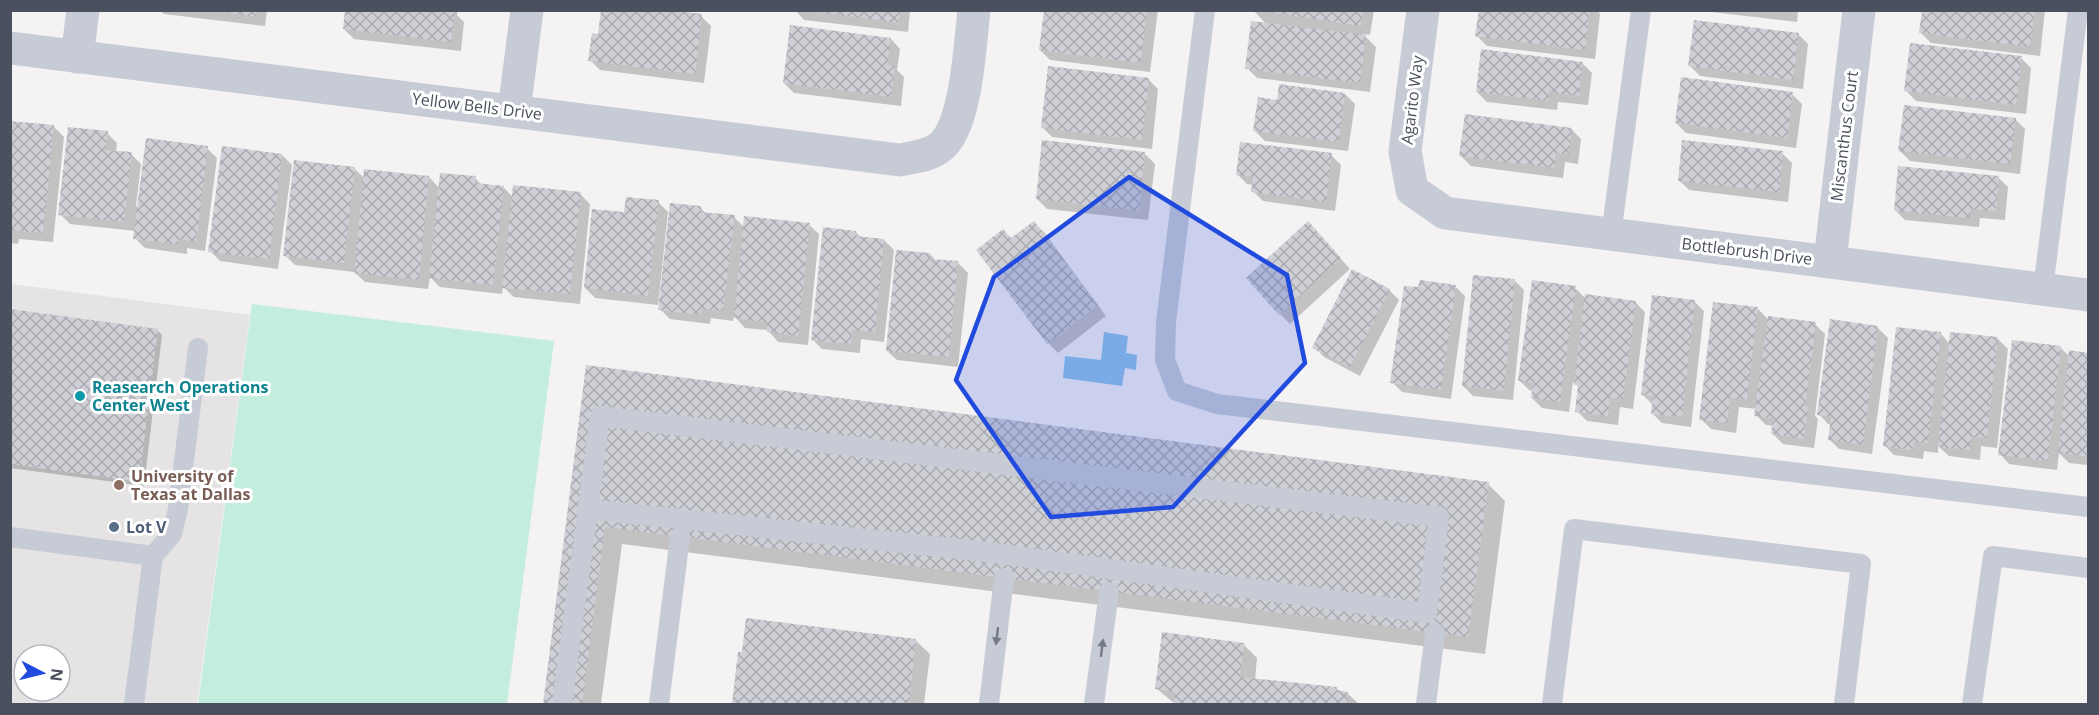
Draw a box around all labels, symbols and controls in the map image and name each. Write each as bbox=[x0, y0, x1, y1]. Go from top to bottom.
street label: Agarito Way bbox=[1396, 53, 1428, 146]
street label: Miscanthus Court bbox=[1825, 69, 1863, 202]
street label: Yellow Bells Drive bbox=[411, 87, 543, 125]
street label: Bottlebrush Drive bbox=[1681, 232, 1814, 270]
place label: Reasearch Operations Center West bbox=[92, 376, 268, 416]
marker: Reasearch Operations Center West bbox=[73, 389, 87, 403]
place label: University of Texas at Dallas bbox=[131, 465, 250, 505]
marker: University of Texas at Dallas bbox=[112, 478, 126, 492]
place label: Lot V bbox=[126, 516, 167, 538]
marker: Lot V bbox=[107, 520, 121, 534]
one-way arrow bbox=[992, 627, 1002, 646]
one-way arrow bbox=[1097, 639, 1106, 658]
north arrow bbox=[12, 643, 72, 703]
text: N bbox=[45, 667, 69, 683]

